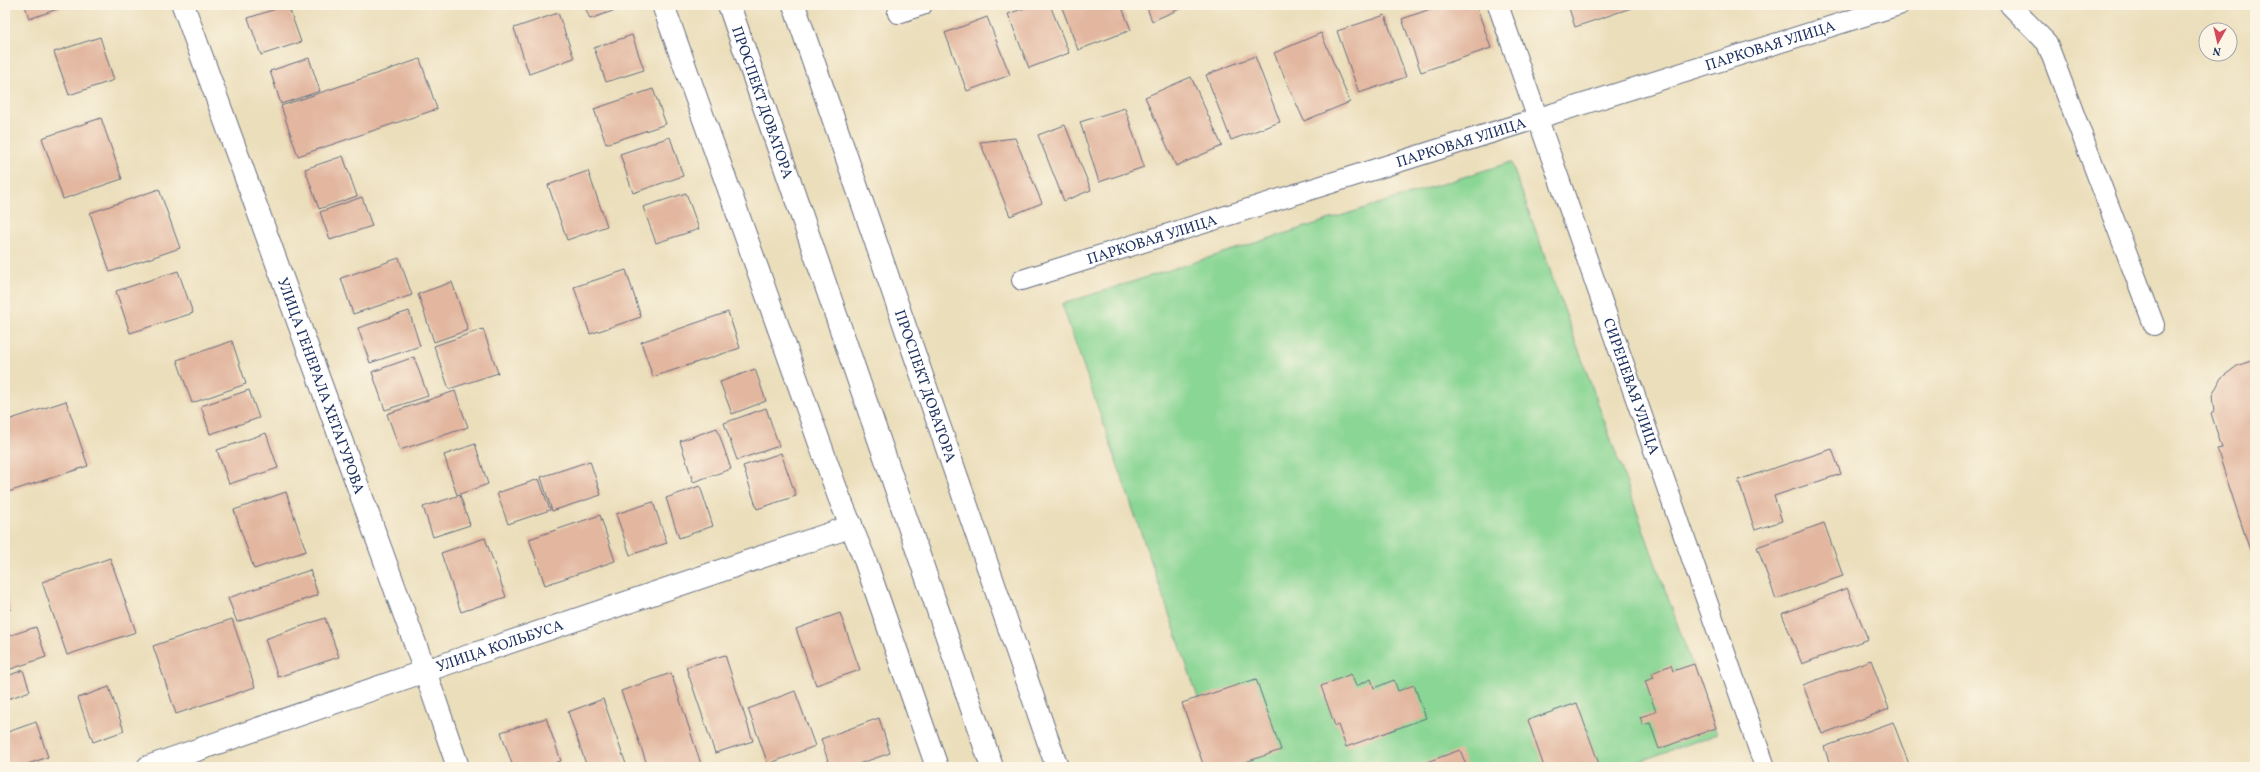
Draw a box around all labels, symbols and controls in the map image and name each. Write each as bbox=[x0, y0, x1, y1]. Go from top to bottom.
street label: ПАРКОВАЯ УЛИЦА bbox=[1703, 16, 1839, 77]
north arrow bbox=[2198, 22, 2238, 62]
street label: ПРОСПЕКТ ДОВАТОРА bbox=[725, 24, 797, 183]
text: N bbox=[2212, 42, 2222, 58]
street label: ПАРКОВАЯ УЛИЦА bbox=[1394, 113, 1529, 174]
street label: ПАРКОВАЯ УЛИЦА bbox=[1085, 210, 1220, 271]
street label: УЛИЦА ГЕНЕРАЛА ХЕТАГУРОВА bbox=[271, 275, 369, 498]
street label: ПРОСПЕКТ ДОВАТОРА bbox=[888, 307, 960, 466]
street label: СИРЕНЕВАЯ УЛИЦА bbox=[1597, 316, 1664, 458]
street label: УЛИЦА КОЛЬБУСА bbox=[434, 616, 567, 678]

